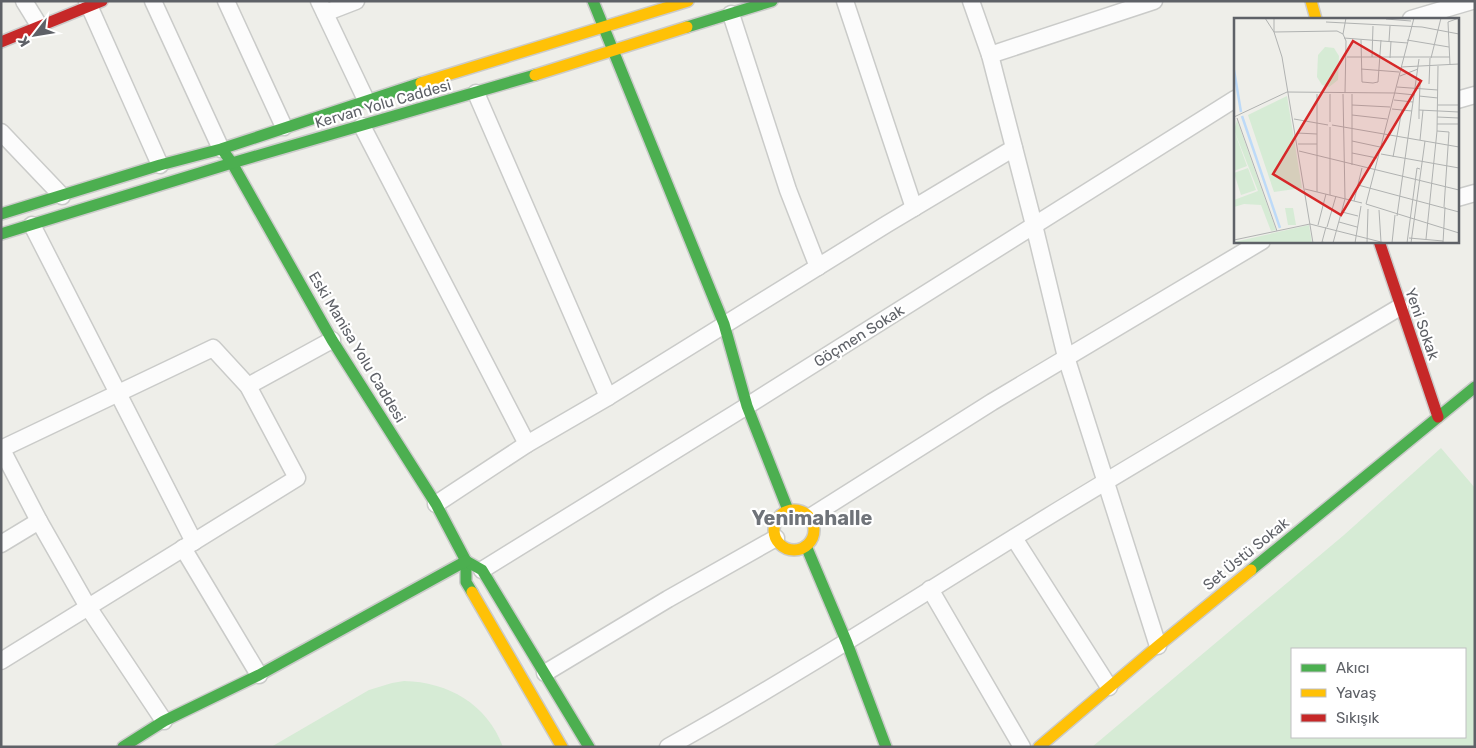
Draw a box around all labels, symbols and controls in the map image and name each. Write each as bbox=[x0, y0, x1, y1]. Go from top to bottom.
north arrow bbox=[10, 10, 60, 60]
inset map bbox=[1234, 18, 1458, 242]
text: K bbox=[14, 32, 34, 50]
street label: Kervan Yolu Caddesi bbox=[313, 76, 453, 132]
street label: Eski Manisa Yolu Caddesi bbox=[305, 268, 409, 426]
street label: Yeni Sokak bbox=[1401, 286, 1443, 363]
street label: Göçmen Sokak bbox=[810, 301, 908, 371]
district label: Yenimahalle bbox=[752, 506, 872, 530]
street label: Set Üstü Sokak bbox=[1199, 514, 1293, 594]
legend bbox=[1291, 648, 1466, 738]
text: Akıcı bbox=[1336, 659, 1369, 677]
text: Yavaş bbox=[1336, 684, 1377, 702]
text: Sıkışık bbox=[1336, 709, 1380, 727]

